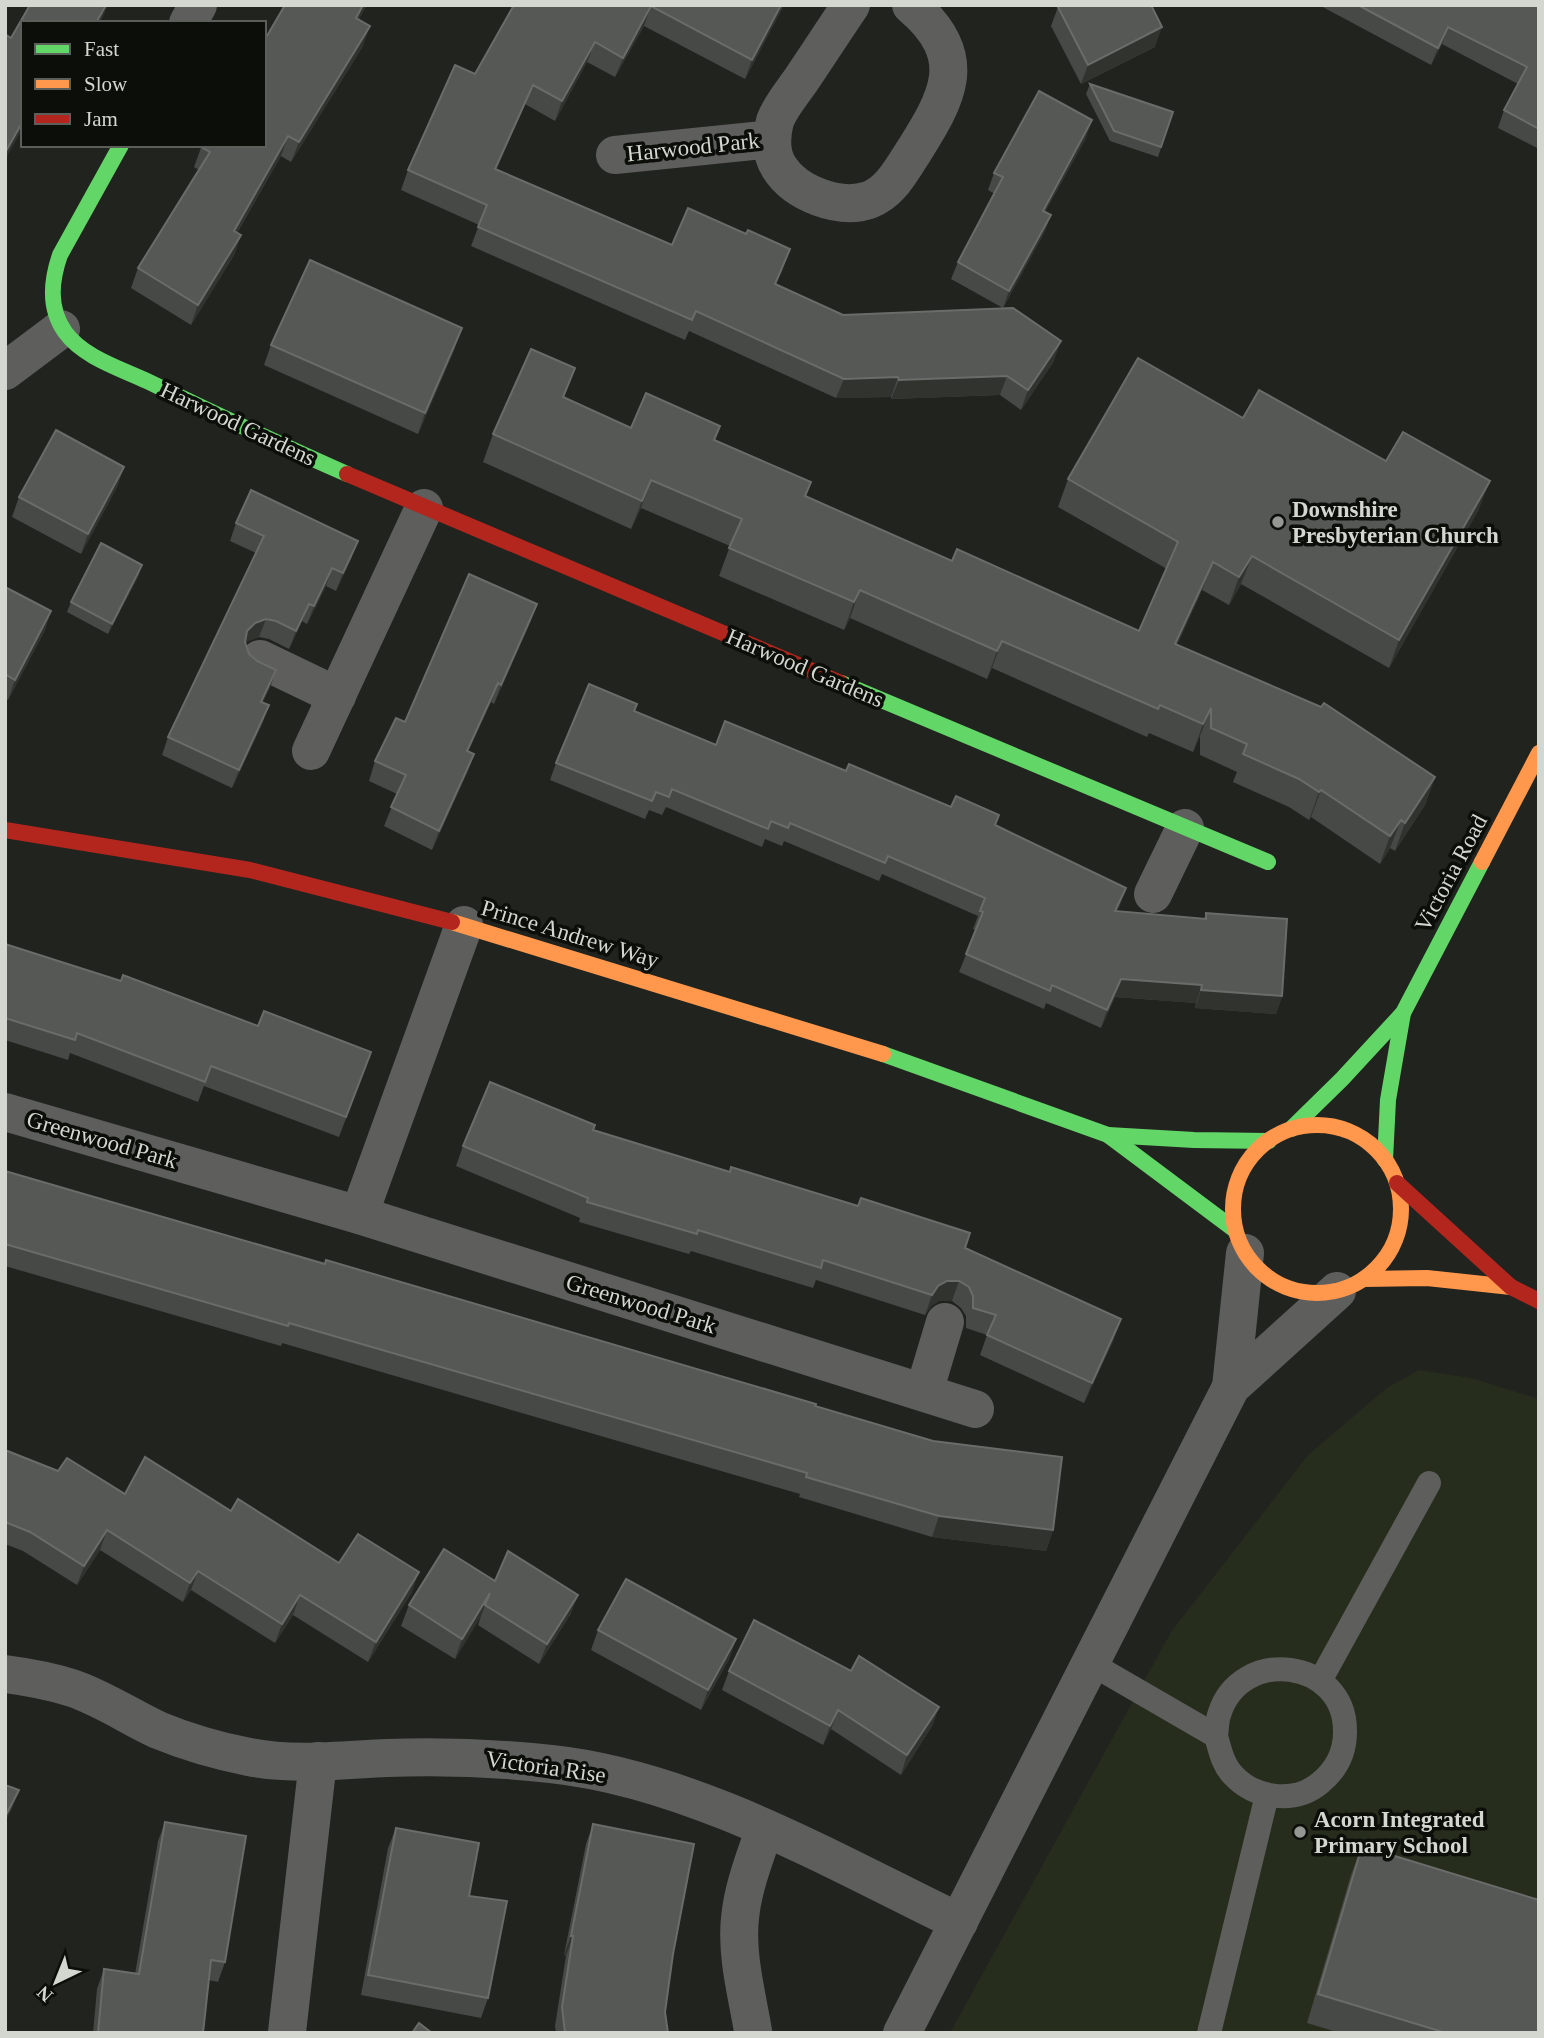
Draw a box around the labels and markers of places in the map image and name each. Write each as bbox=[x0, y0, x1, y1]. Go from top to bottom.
place label: Downshire Presbyterian Church bbox=[1292, 497, 1499, 548]
marker: Downshire Presbyterian Church bbox=[1270, 514, 1286, 530]
place label: Acorn Integrated Primary School bbox=[1314, 1807, 1485, 1858]
marker: Acorn Integrated Primary School bbox=[1292, 1824, 1308, 1840]

